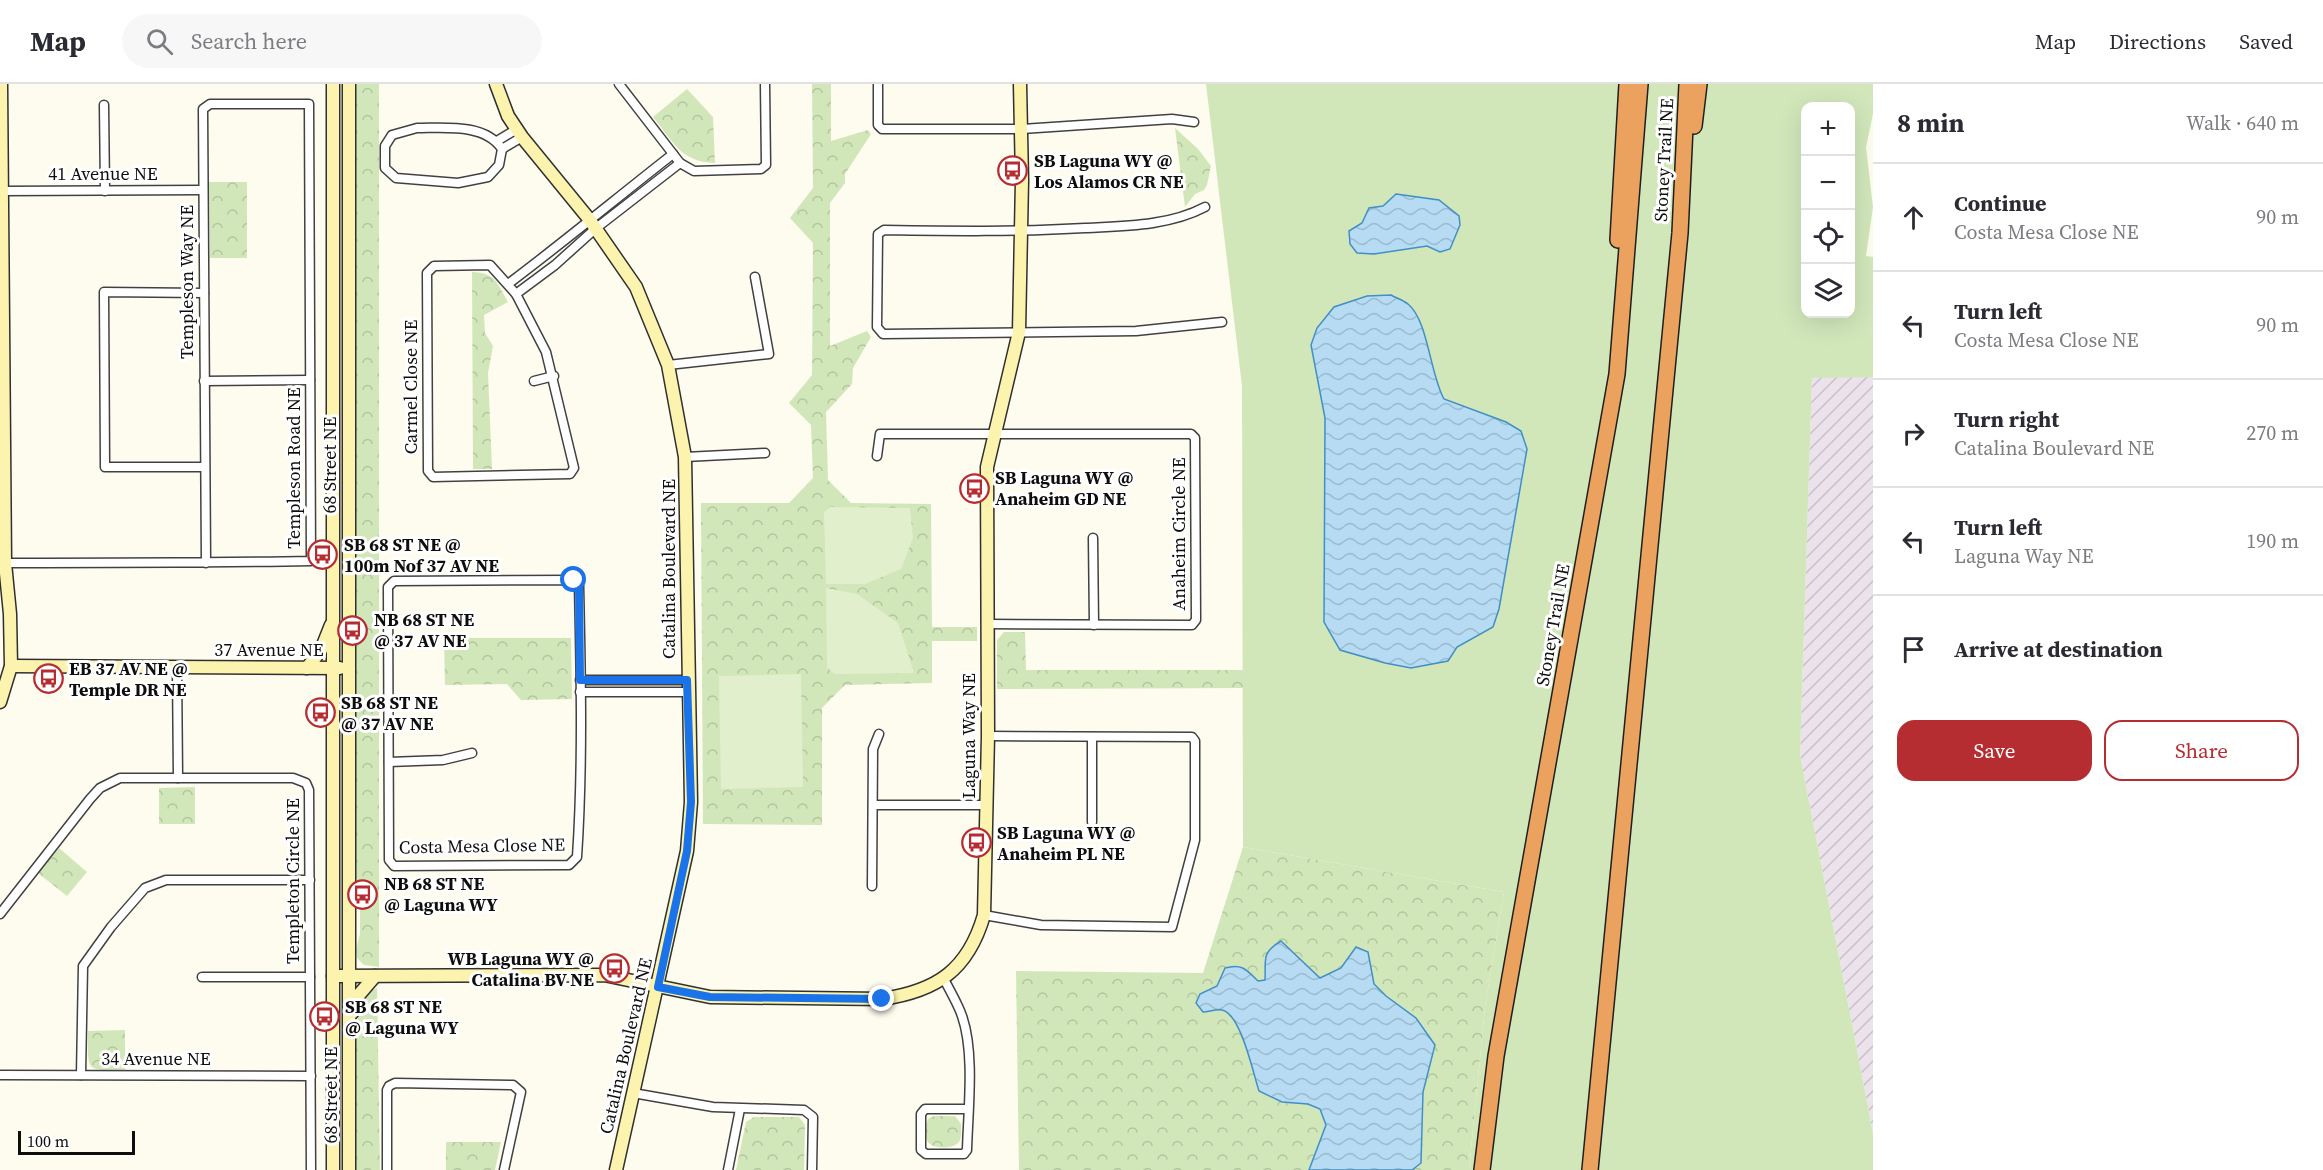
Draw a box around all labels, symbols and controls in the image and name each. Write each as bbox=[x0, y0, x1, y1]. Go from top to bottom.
search box bbox=[122, 14, 542, 68]
text: Map bbox=[30, 22, 86, 60]
icon: search bbox=[143, 25, 176, 58]
text: Search here bbox=[191, 26, 307, 56]
text: Map bbox=[2035, 27, 2076, 56]
text: Directions bbox=[2109, 27, 2206, 56]
text: Saved bbox=[2239, 27, 2293, 56]
street label: Stoney Trail NE bbox=[1648, 98, 1679, 222]
map controls bbox=[1801, 102, 1855, 318]
button: + bbox=[1801, 102, 1855, 156]
text: 8 min bbox=[1897, 105, 1964, 141]
text: Walk · 640 m bbox=[2186, 109, 2299, 137]
place label: SB Laguna WY @ Los Alamos CR NE bbox=[1034, 148, 1184, 194]
bus stop icon: SB Laguna WY @ Los Alamos CR NE bbox=[997, 155, 1029, 187]
button: − bbox=[1801, 156, 1855, 210]
street label: 41 Avenue NE bbox=[48, 161, 158, 186]
text: Continue bbox=[1954, 188, 2047, 218]
icon: ahead bbox=[1897, 201, 1930, 234]
text: 90 m bbox=[2256, 203, 2299, 231]
street label: Templeson Way NE bbox=[174, 205, 199, 359]
button: locate bbox=[1801, 210, 1855, 264]
text: Costa Mesa Close NE bbox=[1954, 218, 2139, 246]
button: layers bbox=[1801, 264, 1855, 318]
text: Turn left bbox=[1954, 296, 2042, 326]
icon: left bbox=[1897, 309, 1930, 342]
text: 90 m bbox=[2256, 311, 2299, 339]
street label: Carmel Close NE bbox=[398, 320, 423, 454]
text: Costa Mesa Close NE bbox=[1954, 326, 2139, 354]
street label: Templeson Road NE bbox=[281, 387, 306, 549]
text: Turn right bbox=[1954, 404, 2059, 434]
street label: 68 Street NE bbox=[317, 416, 342, 513]
icon: right bbox=[1897, 417, 1930, 450]
text: 270 m bbox=[2246, 419, 2299, 447]
text: Catalina Boulevard NE bbox=[1954, 434, 2154, 462]
street label: Anaheim Circle NE bbox=[1166, 457, 1191, 611]
place label: SB Laguna WY @ Anaheim GD NE bbox=[995, 465, 1133, 511]
bus stop icon: SB Laguna WY @ Anaheim GD NE bbox=[958, 472, 990, 504]
street label: Catalina Boulevard NE bbox=[656, 479, 681, 659]
text: Turn left bbox=[1954, 512, 2042, 542]
icon: left bbox=[1897, 525, 1930, 558]
text: 190 m bbox=[2246, 527, 2299, 555]
place label: SB 68 ST NE @ 100m Nof 37 AV NE bbox=[344, 532, 499, 578]
bus stop icon: SB 68 ST NE @ 100m Nof 37 AV NE bbox=[307, 539, 339, 571]
text: Laguna Way NE bbox=[1954, 542, 2094, 570]
street label: Stoney Trail NE bbox=[1529, 562, 1576, 688]
route start bbox=[560, 566, 586, 592]
place label: NB 68 ST NE @ 37 AV NE bbox=[374, 607, 474, 653]
bus stop icon: NB 68 ST NE @ 37 AV NE bbox=[337, 614, 369, 646]
icon: arrive bbox=[1897, 633, 1930, 666]
text: Arrive at destination bbox=[1954, 634, 2163, 664]
street label: 37 Avenue NE bbox=[214, 637, 324, 662]
place label: EB 37 AV NE @ Temple DR NE bbox=[69, 656, 188, 702]
bus stop icon: EB 37 AV NE @ Temple DR NE bbox=[32, 663, 64, 695]
street label: Laguna Way NE bbox=[956, 673, 981, 799]
place label: SB 68 ST NE @ 37 AV NE bbox=[341, 690, 438, 736]
bus stop icon: SB 68 ST NE @ 37 AV NE bbox=[304, 697, 336, 729]
button: Save bbox=[1897, 720, 2092, 781]
button: Share bbox=[2104, 720, 2299, 781]
street label: Templeton Circle NE bbox=[280, 798, 305, 964]
place label: SB Laguna WY @ Anaheim PL NE bbox=[997, 820, 1135, 866]
bus stop icon: SB Laguna WY @ Anaheim PL NE bbox=[960, 827, 992, 859]
street label: Costa Mesa Close NE bbox=[399, 832, 565, 859]
place label: NB 68 ST NE @ Laguna WY bbox=[384, 871, 498, 917]
bus stop icon: NB 68 ST NE @ Laguna WY bbox=[347, 878, 379, 910]
place label: WB Laguna WY @ Catalina BV NE bbox=[448, 946, 594, 992]
bus stop icon: WB Laguna WY @ Catalina BV NE bbox=[599, 953, 631, 985]
street label: Catalina Boulevard NE bbox=[593, 955, 658, 1136]
route end bbox=[868, 985, 894, 1011]
place label: SB 68 ST NE @ Laguna WY bbox=[345, 994, 459, 1040]
bus stop icon: SB 68 ST NE @ Laguna WY bbox=[308, 1001, 340, 1033]
street label: 34 Avenue NE bbox=[101, 1046, 211, 1071]
street label: 68 Street NE bbox=[318, 1046, 343, 1143]
scale bar bbox=[18, 1128, 135, 1156]
text: 100 m bbox=[27, 1130, 69, 1152]

